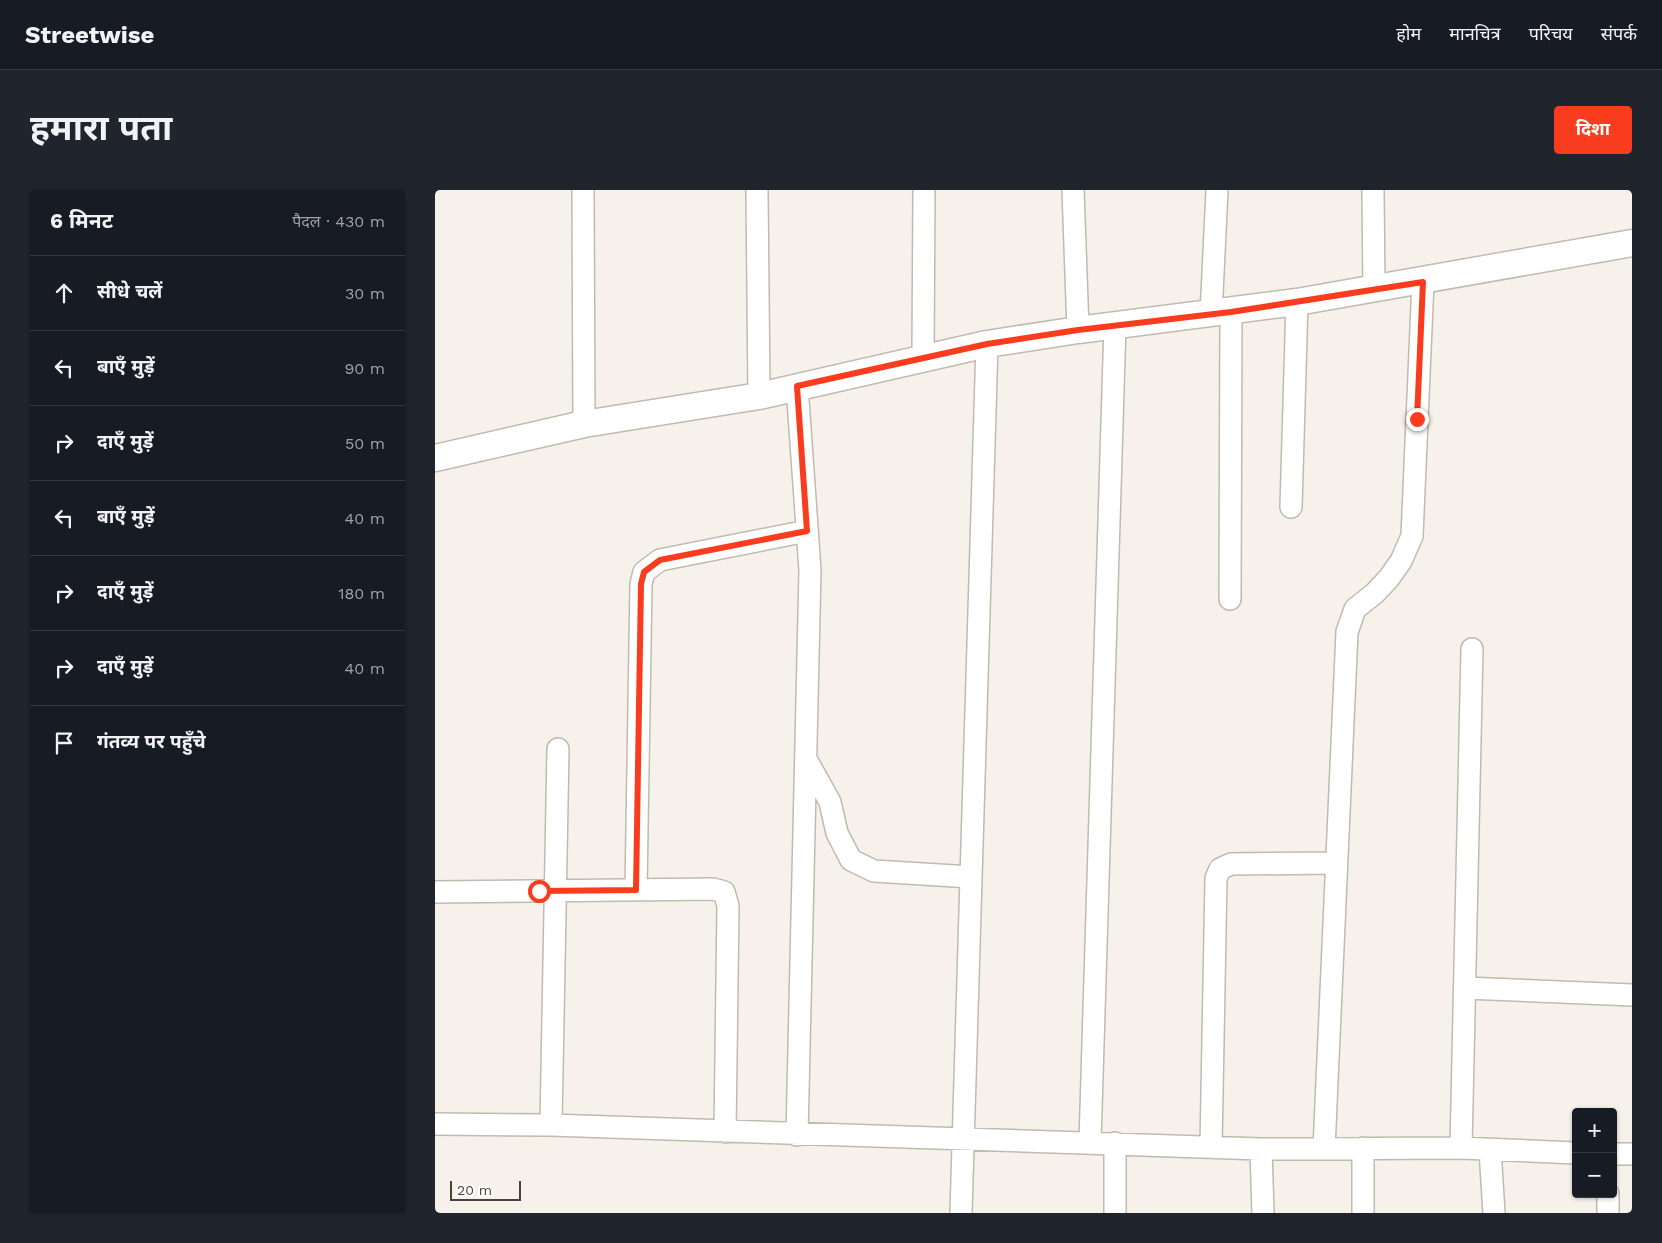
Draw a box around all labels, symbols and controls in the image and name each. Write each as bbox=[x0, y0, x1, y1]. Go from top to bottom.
text: Streetwise bbox=[25, 21, 154, 49]
text: होम bbox=[1396, 23, 1421, 44]
text: मानचित्र bbox=[1449, 23, 1501, 44]
text: परिचय bbox=[1529, 23, 1573, 44]
text: संपर्क bbox=[1601, 23, 1637, 44]
button: दिशा bbox=[1554, 106, 1632, 154]
text: हमारा पता bbox=[30, 107, 172, 149]
text: 6 मिनट bbox=[50, 208, 113, 233]
text: पैदल · 430 m bbox=[292, 212, 385, 231]
icon: ahead bbox=[50, 279, 78, 307]
text: सीधे चलें bbox=[97, 280, 162, 303]
text: 30 m bbox=[345, 284, 385, 303]
icon: left bbox=[50, 354, 78, 382]
text: बाएँ मुड़ें bbox=[97, 355, 155, 378]
text: 90 m bbox=[344, 359, 385, 378]
route end bbox=[1406, 408, 1429, 431]
icon: right bbox=[50, 429, 78, 457]
text: दाएँ मुड़ें bbox=[97, 430, 153, 453]
text: 50 m bbox=[345, 434, 385, 453]
icon: left bbox=[50, 504, 78, 532]
text: बाएँ मुड़ें bbox=[97, 505, 155, 528]
text: 40 m bbox=[345, 509, 385, 528]
icon: right bbox=[50, 579, 78, 607]
text: दाएँ मुड़ें bbox=[97, 580, 153, 603]
text: 180 m bbox=[338, 584, 385, 603]
icon: right bbox=[50, 654, 78, 682]
text: दाएँ मुड़ें bbox=[97, 655, 153, 678]
text: 40 m bbox=[345, 659, 385, 678]
icon: arrive bbox=[50, 729, 78, 757]
text: गंतव्य पर पहुँचे bbox=[97, 730, 206, 753]
route start bbox=[528, 880, 551, 903]
map controls bbox=[1572, 1108, 1617, 1198]
button: + bbox=[1572, 1108, 1617, 1153]
button: − bbox=[1572, 1153, 1617, 1198]
scale bar bbox=[450, 1178, 521, 1201]
text: 20 m bbox=[457, 1182, 492, 1198]

